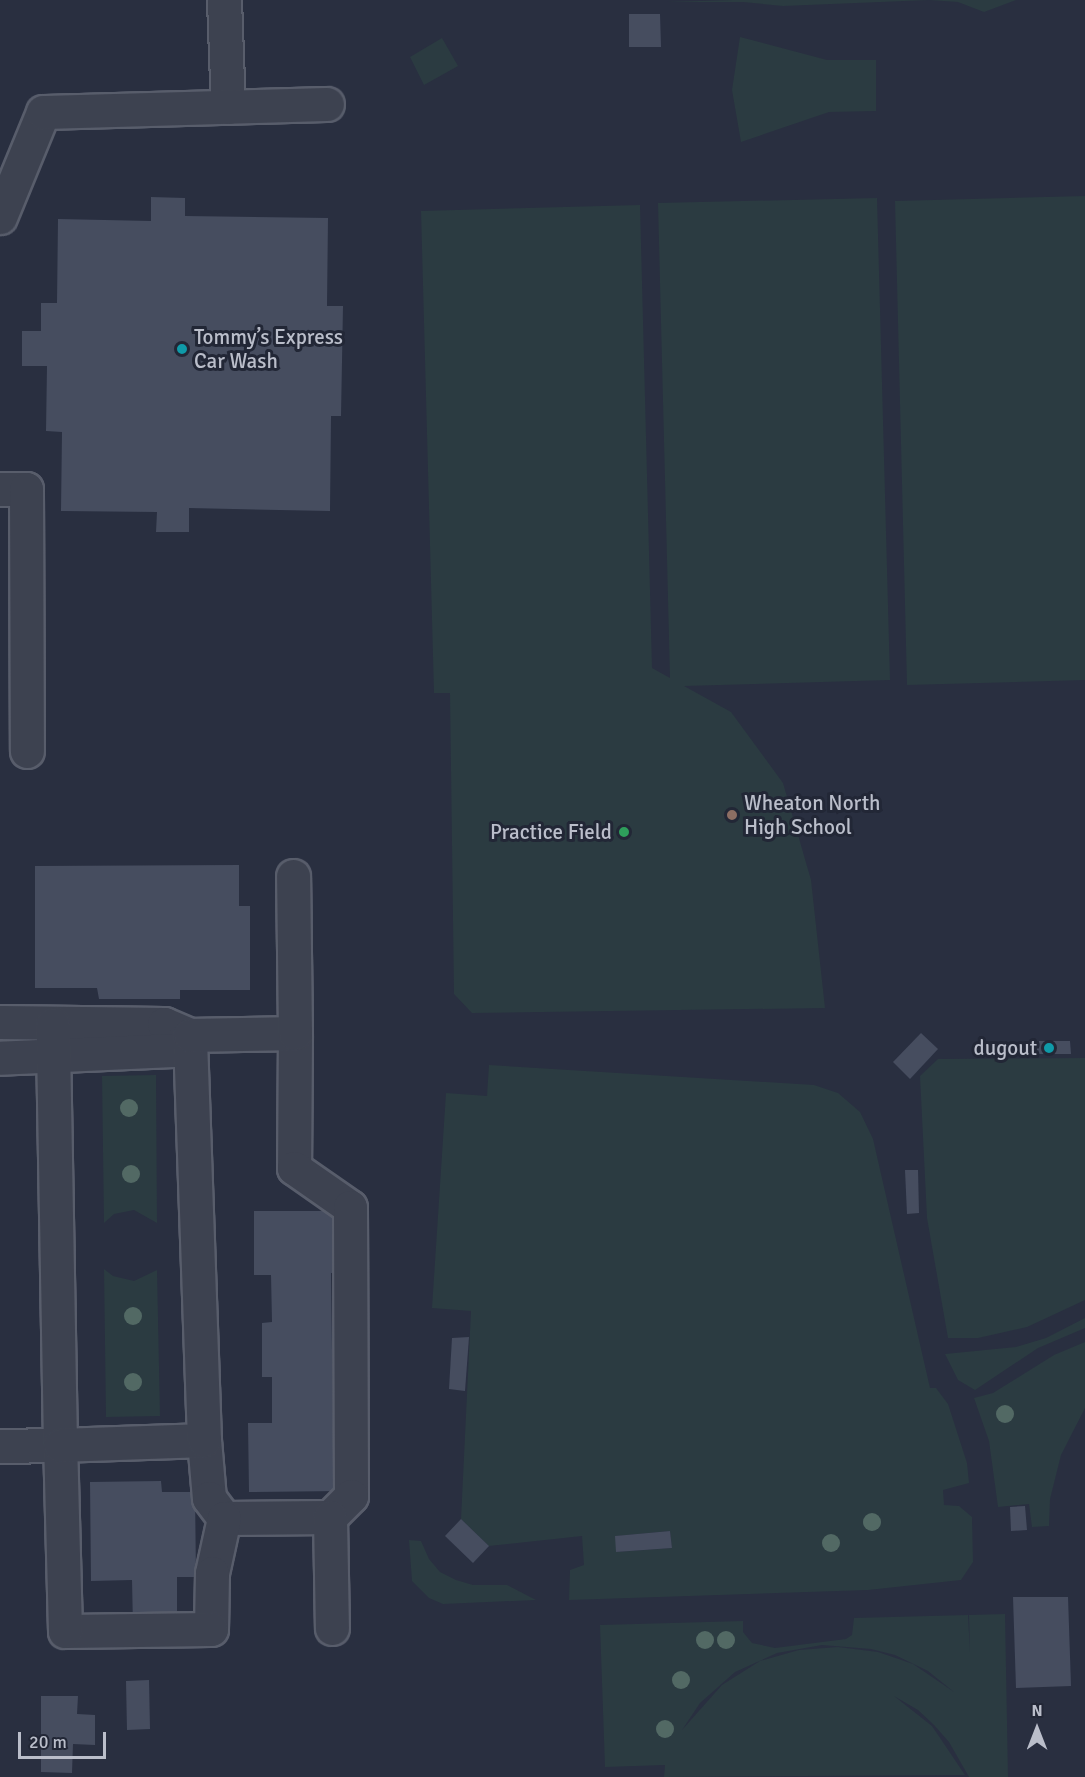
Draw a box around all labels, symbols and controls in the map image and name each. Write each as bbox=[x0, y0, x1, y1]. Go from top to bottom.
place label: Tommy’s Express Car Wash bbox=[194, 324, 343, 374]
marker: Tommy’s Express Car Wash bbox=[175, 342, 189, 356]
place label: Wheaton North High School bbox=[744, 790, 881, 840]
marker: Wheaton North High School bbox=[725, 808, 739, 822]
place label: Practice Field bbox=[490, 819, 612, 845]
marker: Practice Field bbox=[617, 825, 631, 839]
place label: dugout bbox=[974, 1035, 1037, 1061]
marker: dugout bbox=[1042, 1041, 1056, 1055]
north arrow bbox=[1007, 1699, 1067, 1759]
text: N bbox=[1031, 1701, 1043, 1721]
scale bar bbox=[21, 1720, 110, 1758]
text: 20 m bbox=[29, 1731, 67, 1753]

